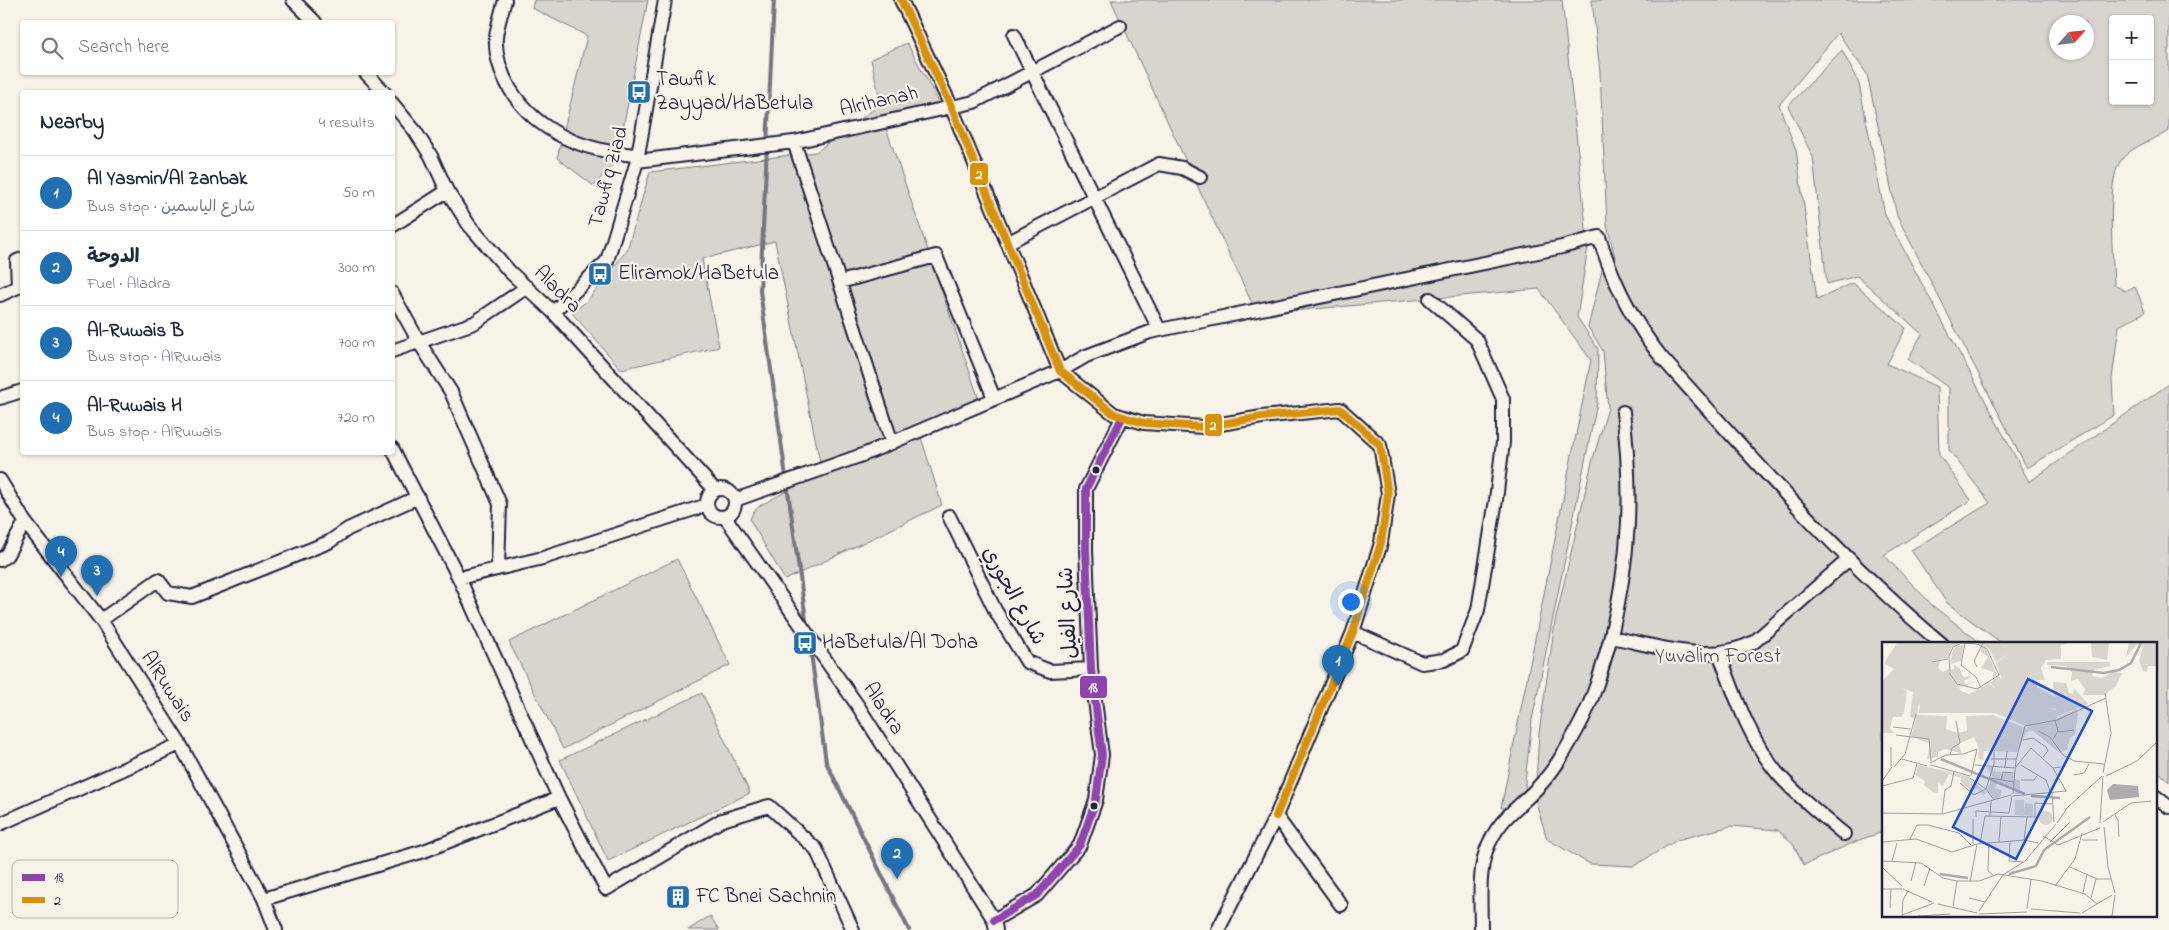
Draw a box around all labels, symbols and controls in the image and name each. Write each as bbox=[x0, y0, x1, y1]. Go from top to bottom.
north arrow bbox=[2049, 15, 2094, 60]
map controls bbox=[2109, 15, 2154, 105]
button: + bbox=[2109, 15, 2154, 60]
search box bbox=[20, 20, 395, 75]
icon: search bbox=[38, 34, 66, 62]
text: Search here bbox=[78, 34, 169, 61]
button: − bbox=[2109, 60, 2154, 105]
place label: Tawfik Zayyad/HaBetula bbox=[656, 65, 813, 121]
street label: Alrihanah bbox=[837, 78, 921, 126]
bus stop icon: Tawfik Zayyad/HaBetula bbox=[626, 79, 652, 105]
text: Nearby bbox=[40, 108, 104, 138]
text: 4 results bbox=[319, 111, 375, 135]
street label: Tawfiq Ziad bbox=[581, 123, 637, 231]
line badge: 2 bbox=[969, 162, 989, 186]
text: 2 bbox=[975, 165, 983, 186]
text: Al Yasmin/Al Zanbak bbox=[87, 166, 247, 193]
text: 1 bbox=[53, 181, 59, 205]
text: 50 m bbox=[343, 181, 375, 205]
text: Bus stop · شارع الياسمين bbox=[87, 195, 255, 219]
text: الدوحة bbox=[87, 244, 139, 271]
text: 2 bbox=[52, 256, 60, 280]
text: 300 m bbox=[338, 256, 375, 280]
street label: Aladra bbox=[526, 259, 588, 321]
place label: Eliramok/HaBetula bbox=[618, 259, 779, 289]
bus stop icon: Eliramok/HaBetula bbox=[587, 261, 613, 287]
text: Fuel · Aladra bbox=[87, 272, 170, 296]
text: Al-Ruwais B bbox=[87, 318, 184, 345]
text: 3 bbox=[53, 331, 59, 355]
text: 700 m bbox=[338, 331, 375, 355]
text: Bus stop · AlRuwais bbox=[87, 345, 222, 369]
text: Al-Ruwais H bbox=[87, 393, 182, 420]
text: 4 bbox=[53, 406, 59, 430]
text: 720 m bbox=[337, 406, 375, 430]
line badge: 2 bbox=[1204, 413, 1223, 437]
text: 2 bbox=[1209, 416, 1217, 437]
text: Bus stop · AlRuwais bbox=[87, 420, 222, 444]
unlabelled marker bbox=[1091, 465, 1101, 475]
pin: 4 bbox=[45, 536, 77, 577]
street label: شارع الجوري bbox=[973, 541, 1053, 651]
pin: 3 bbox=[81, 555, 113, 596]
street label: شارع الفيل bbox=[1052, 566, 1086, 660]
your location bbox=[1338, 589, 1364, 615]
place label: HaBetula/Al Doha bbox=[822, 628, 978, 658]
bus stop icon: HaBetula/Al Doha bbox=[792, 630, 818, 656]
park label: Yuvalim Forest bbox=[1655, 642, 1781, 672]
inset map bbox=[1882, 642, 2156, 918]
street label: AlRuwais bbox=[133, 645, 201, 729]
pin: 1 bbox=[1322, 645, 1354, 686]
line badge: 18 bbox=[1079, 675, 1108, 699]
street label: Aladra bbox=[855, 677, 911, 741]
text: 18 bbox=[1088, 678, 1099, 699]
unlabelled marker bbox=[1089, 801, 1099, 811]
pin: 2 bbox=[881, 838, 913, 879]
legend bbox=[12, 860, 178, 918]
text: 18 bbox=[54, 868, 64, 889]
place label: FC Bnei Sachnin bbox=[695, 882, 836, 912]
building icon: FC Bnei Sachnin bbox=[665, 884, 691, 910]
text: 2 bbox=[54, 891, 61, 912]

